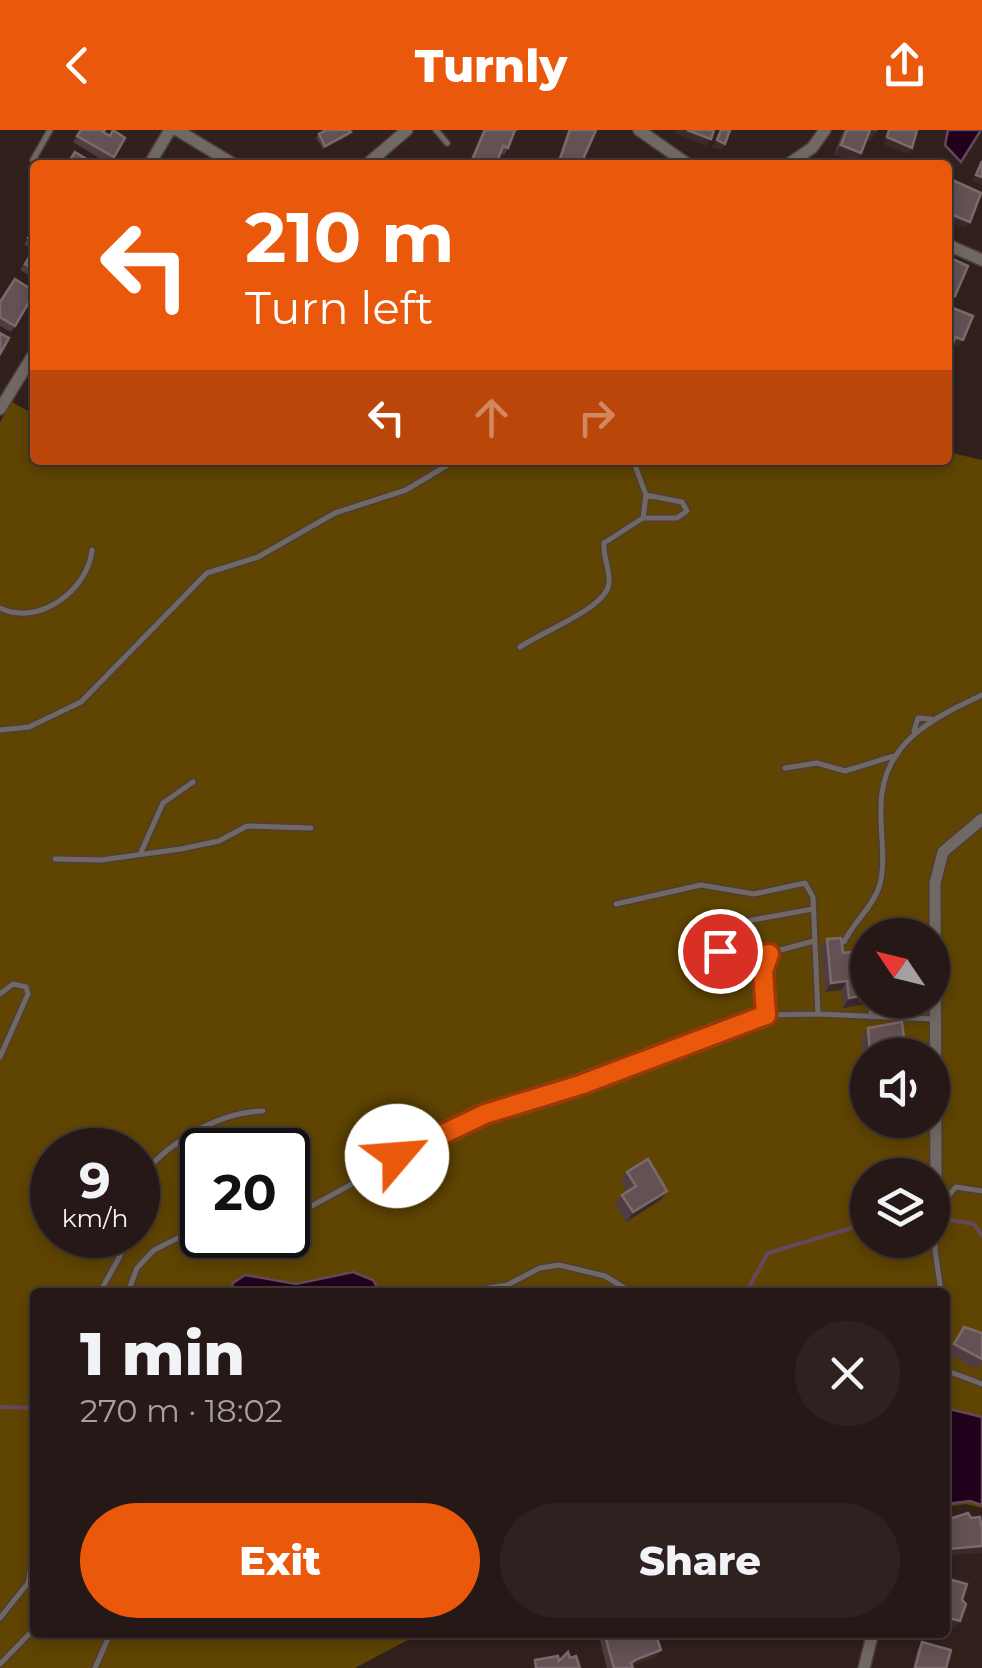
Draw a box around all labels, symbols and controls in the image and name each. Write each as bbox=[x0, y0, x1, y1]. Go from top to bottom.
icon: back bbox=[50, 38, 105, 93]
text: Turnly bbox=[415, 38, 567, 93]
icon: share bbox=[877, 38, 932, 93]
text: 210 m bbox=[245, 194, 455, 280]
icon: left bbox=[80, 200, 210, 330]
text: Turn left bbox=[245, 280, 433, 335]
icon: left bbox=[359, 390, 414, 445]
icon: ahead bbox=[464, 390, 519, 445]
icon: right bbox=[569, 390, 624, 445]
pin bbox=[678, 909, 763, 994]
north arrow bbox=[850, 918, 950, 1018]
map controls bbox=[850, 918, 950, 1258]
icon: arrive bbox=[693, 924, 748, 979]
button: sound bbox=[850, 1038, 950, 1138]
position arrow bbox=[345, 1104, 449, 1208]
speed limit sign: 20 bbox=[180, 1128, 310, 1258]
text: 9 bbox=[79, 1150, 111, 1211]
button: layers bbox=[850, 1158, 950, 1258]
text: km/h bbox=[62, 1203, 128, 1233]
text: 1 min bbox=[80, 1317, 245, 1390]
button: close bbox=[795, 1321, 900, 1426]
text: 270 m · 18:02 bbox=[80, 1391, 283, 1430]
button: Exit bbox=[80, 1503, 480, 1618]
button: Share bbox=[500, 1503, 900, 1618]

